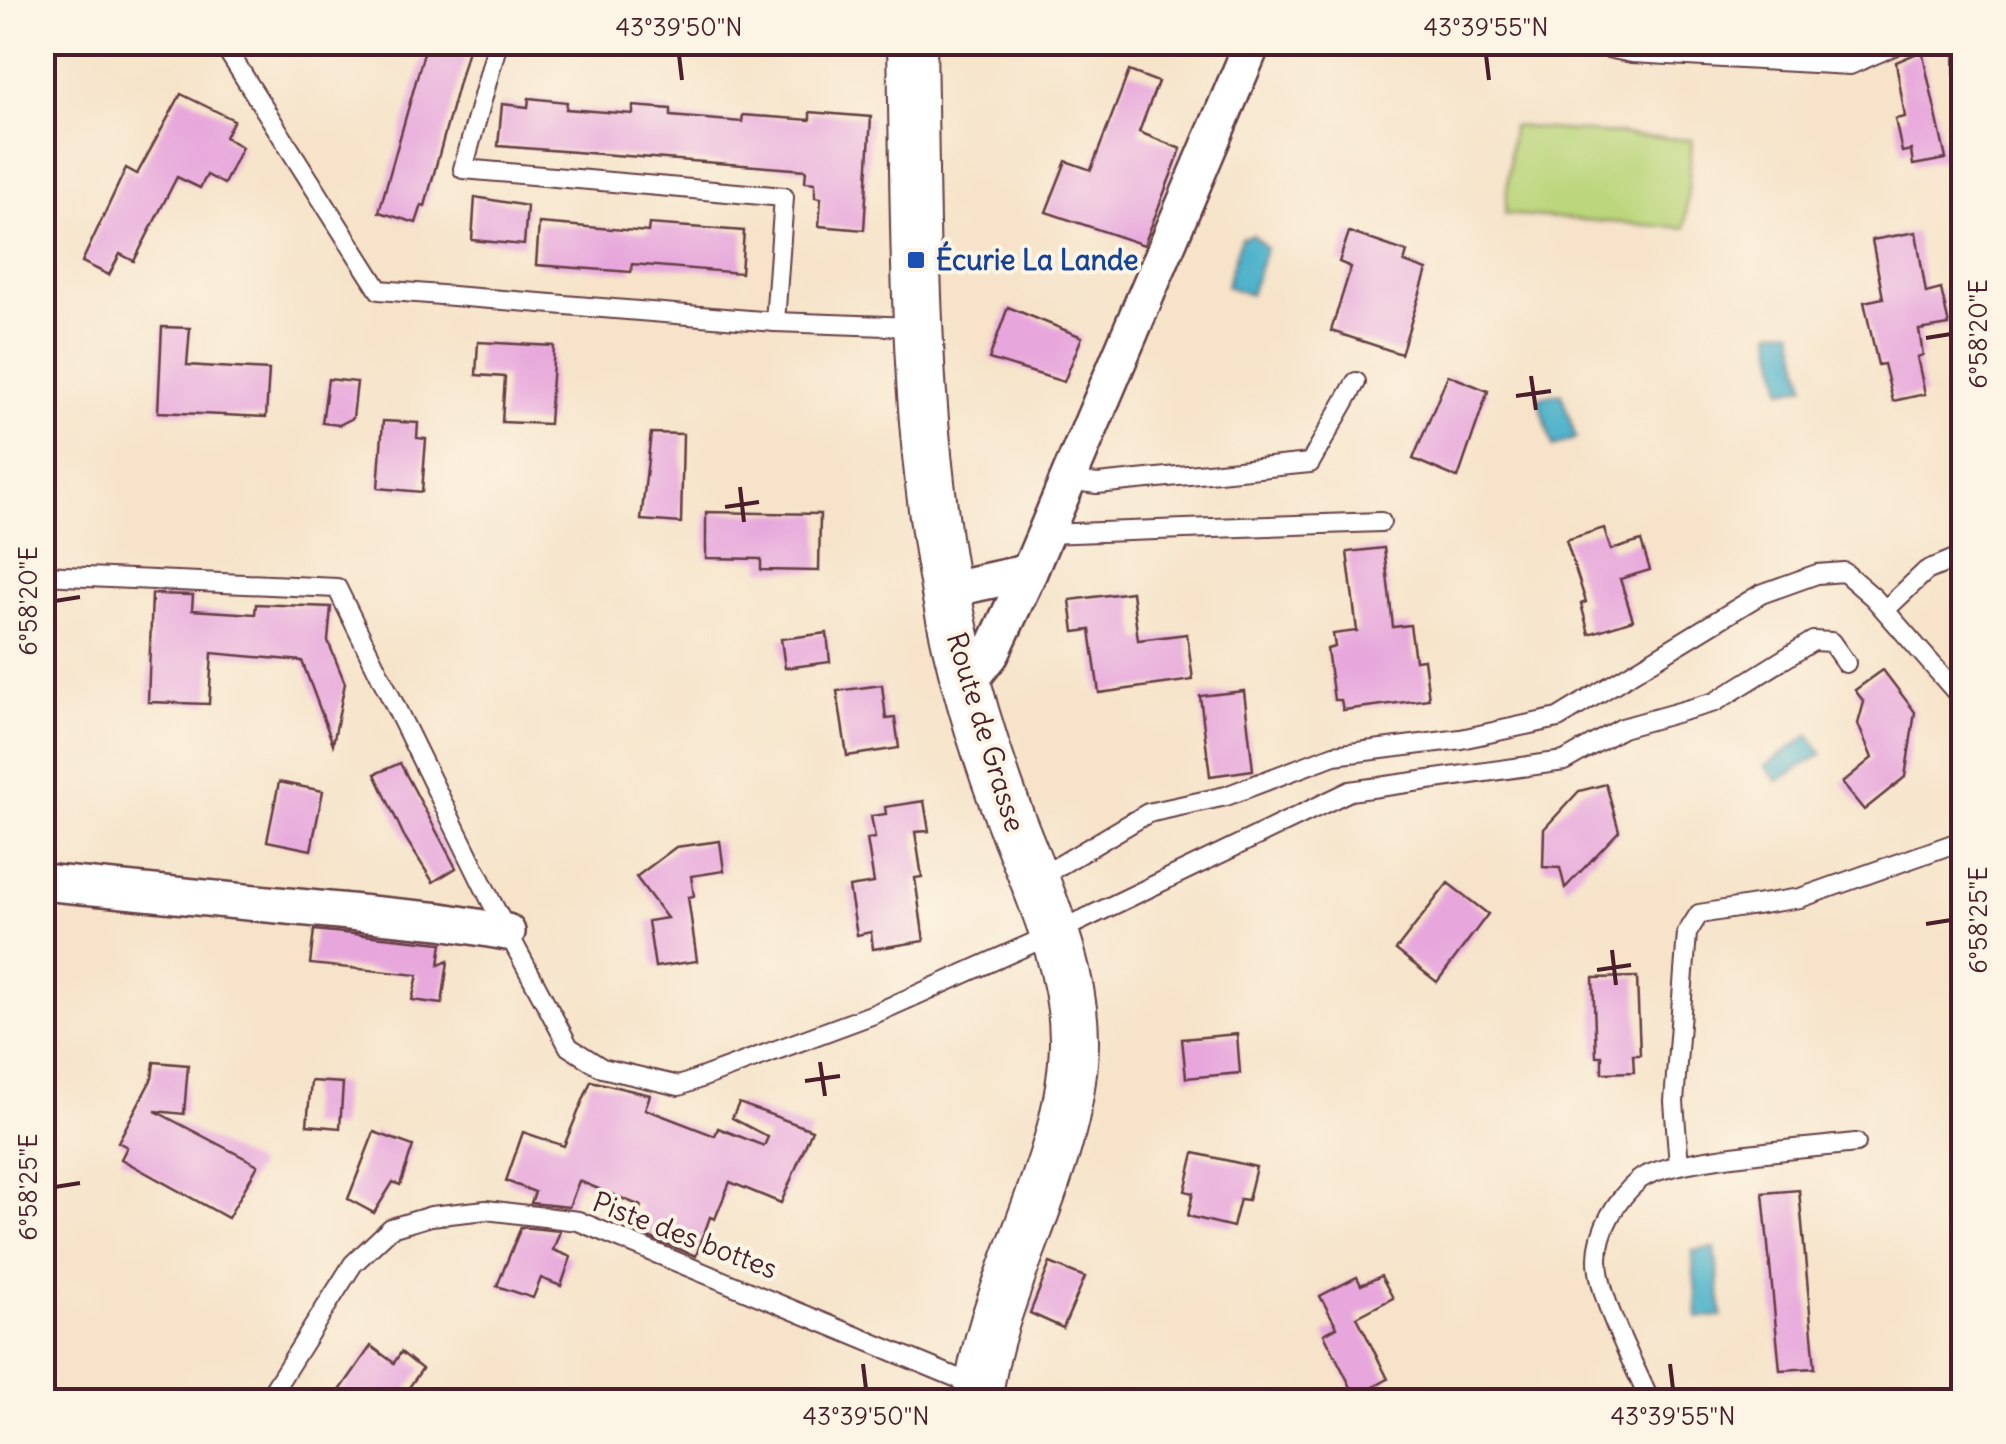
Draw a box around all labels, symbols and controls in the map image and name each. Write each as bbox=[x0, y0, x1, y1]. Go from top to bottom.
text: 43°39'50"N bbox=[616, 11, 742, 43]
text: 43°39'55"N bbox=[1424, 11, 1548, 43]
place label: Écurie La Lande bbox=[936, 241, 1138, 278]
marker: Écurie La Lande bbox=[905, 249, 927, 271]
text: 6°58'20"E bbox=[1962, 279, 1994, 389]
text: 6°58'20"E bbox=[12, 546, 44, 656]
street label: Route de Grasse bbox=[939, 628, 1033, 836]
text: 6°58'25"E bbox=[1962, 866, 1994, 974]
text: 6°58'25"E bbox=[12, 1133, 44, 1241]
street label: Piste des bottes bbox=[588, 1183, 782, 1287]
text: 43°39'50"N bbox=[803, 1400, 929, 1432]
text: 43°39'55"N bbox=[1611, 1400, 1735, 1432]

